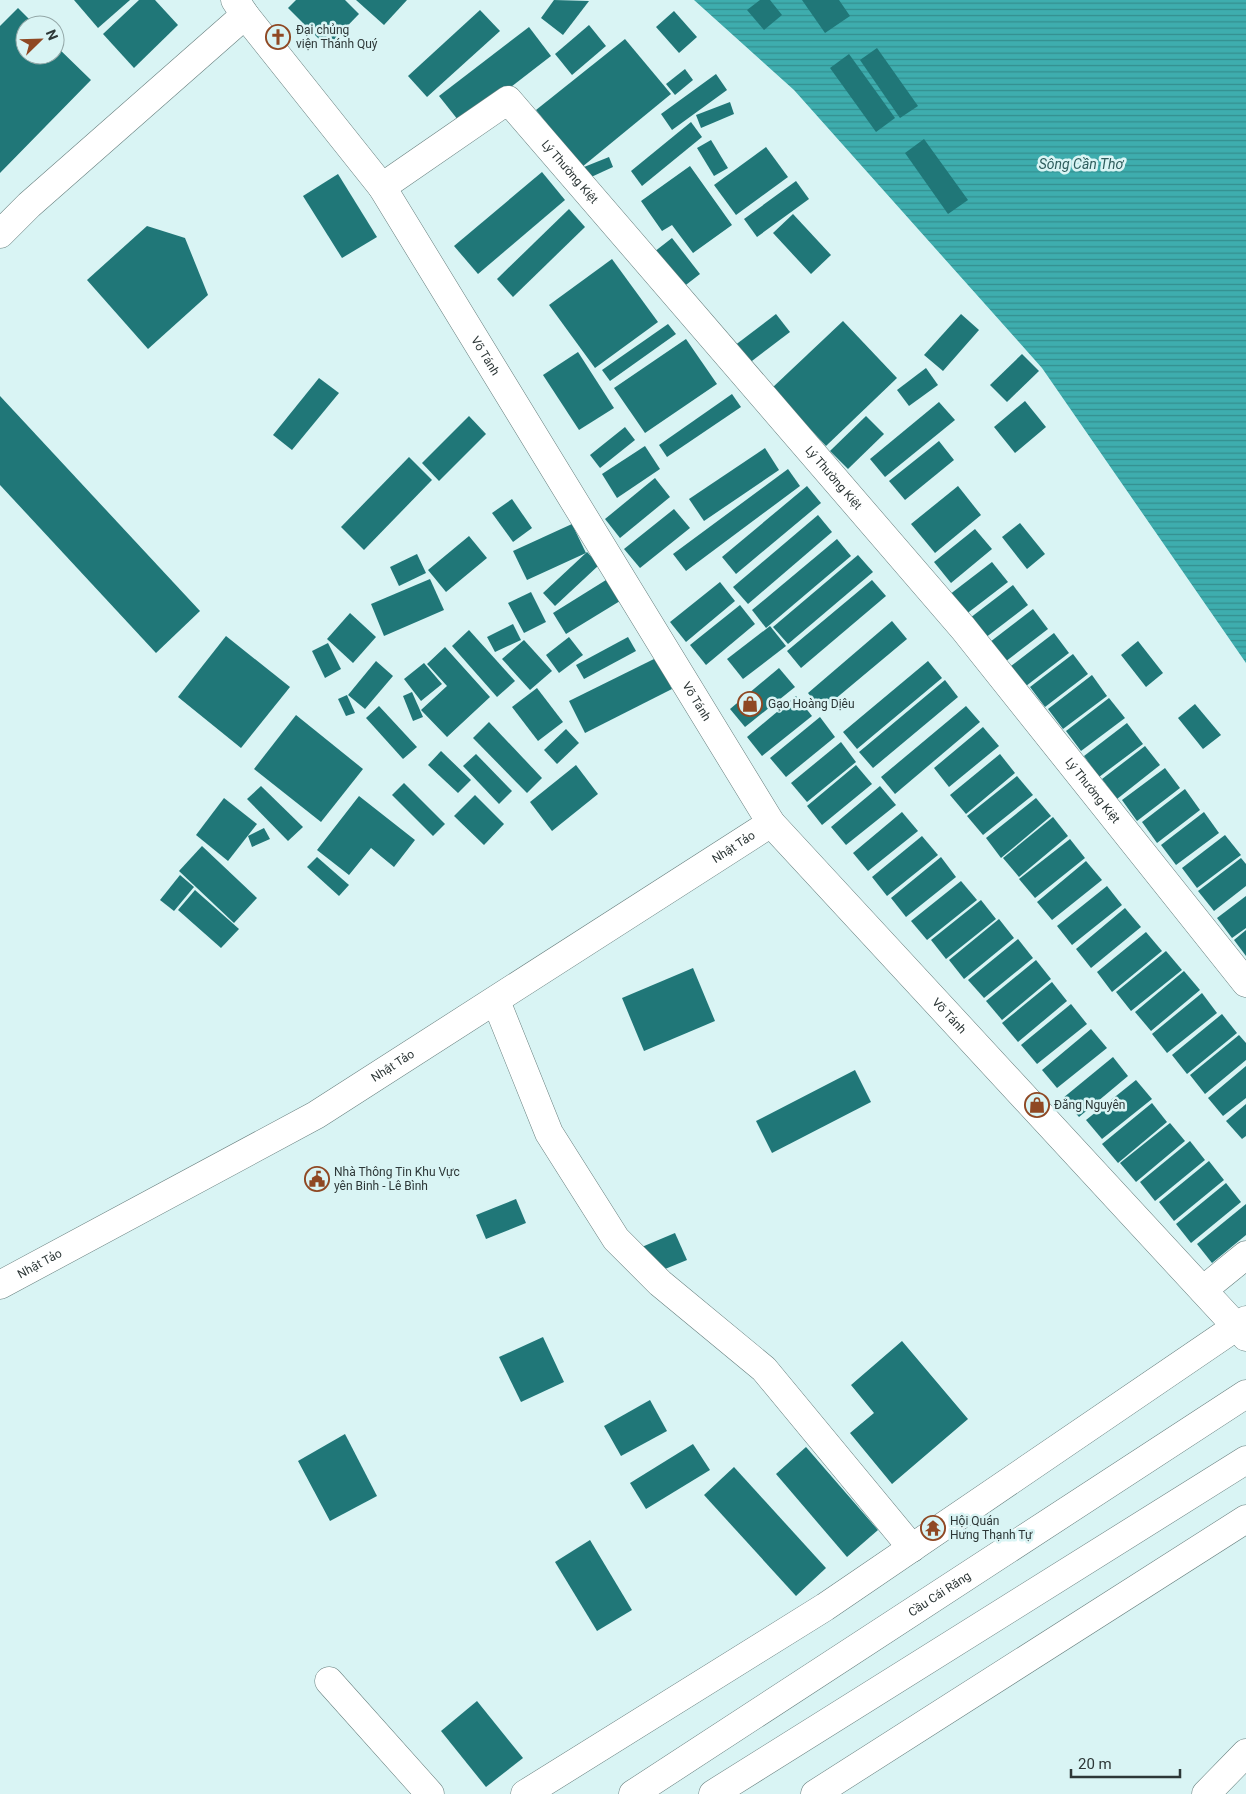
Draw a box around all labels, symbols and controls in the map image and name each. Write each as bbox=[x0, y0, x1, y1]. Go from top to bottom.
north arrow bbox=[15, 15, 65, 65]
place label: Đại chủng viện Thánh Quý bbox=[296, 23, 378, 51]
church icon: Đại chủng viện Thánh Quý bbox=[265, 24, 291, 50]
text: N bbox=[43, 27, 61, 43]
street label: Lý Thường Kiệt bbox=[539, 137, 601, 207]
water label: Sông Cần Thơ bbox=[1039, 156, 1125, 172]
street label: Võ Tánh bbox=[468, 334, 503, 378]
street label: Lý Thường Kiệt bbox=[802, 443, 865, 513]
street label: Võ Tánh bbox=[679, 679, 714, 724]
shop icon: Gạo Hoàng Dịêu bbox=[737, 691, 763, 717]
place label: Gạo Hoàng Dịêu bbox=[768, 697, 855, 711]
street label: Lý Thường Kiệt bbox=[1062, 755, 1123, 826]
street label: Nhật Tảo bbox=[709, 828, 758, 866]
street label: Võ Tánh bbox=[929, 995, 969, 1036]
street label: Nhật Tảo bbox=[369, 1047, 417, 1085]
shop icon: Đăng Nguyên bbox=[1024, 1092, 1050, 1118]
place label: Đăng Nguyên bbox=[1054, 1098, 1125, 1112]
place label: Nhà Thông Tin Khu Vực yên Binh - Lê Bình bbox=[334, 1165, 460, 1193]
public building icon: Nhà Thông Tin Khu Vực yên Binh - Lê Bình bbox=[304, 1166, 330, 1192]
street label: Nhật Tảo bbox=[15, 1246, 64, 1281]
place label: Hội Quán Hưng Thạnh Tự bbox=[950, 1514, 1033, 1542]
temple icon: Hội Quán Hưng Thạnh Tự bbox=[920, 1515, 946, 1541]
street label: Cầu Cái Răng bbox=[906, 1569, 973, 1619]
scale bar bbox=[1071, 1746, 1180, 1778]
text: 20 m bbox=[1078, 1755, 1112, 1773]

